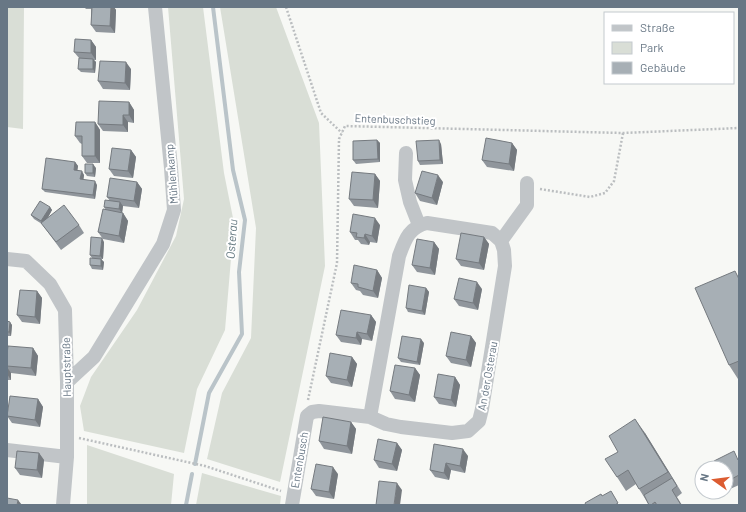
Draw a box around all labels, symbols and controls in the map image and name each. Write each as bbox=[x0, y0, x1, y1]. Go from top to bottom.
legend bbox=[604, 12, 734, 84]
text: Straße bbox=[640, 20, 675, 34]
text: Park bbox=[640, 40, 664, 54]
text: Gebäude bbox=[640, 60, 686, 74]
street label: Entenbuschstieg bbox=[354, 111, 436, 127]
street label: Mühlenkamp bbox=[162, 143, 180, 205]
water label: Osterau bbox=[223, 219, 239, 259]
street label: Hauptstraße bbox=[59, 337, 73, 397]
street label: An der Osterau bbox=[475, 340, 500, 412]
street label: Entenbusch bbox=[288, 431, 310, 489]
north arrow bbox=[694, 460, 734, 500]
text: N bbox=[697, 472, 711, 483]

